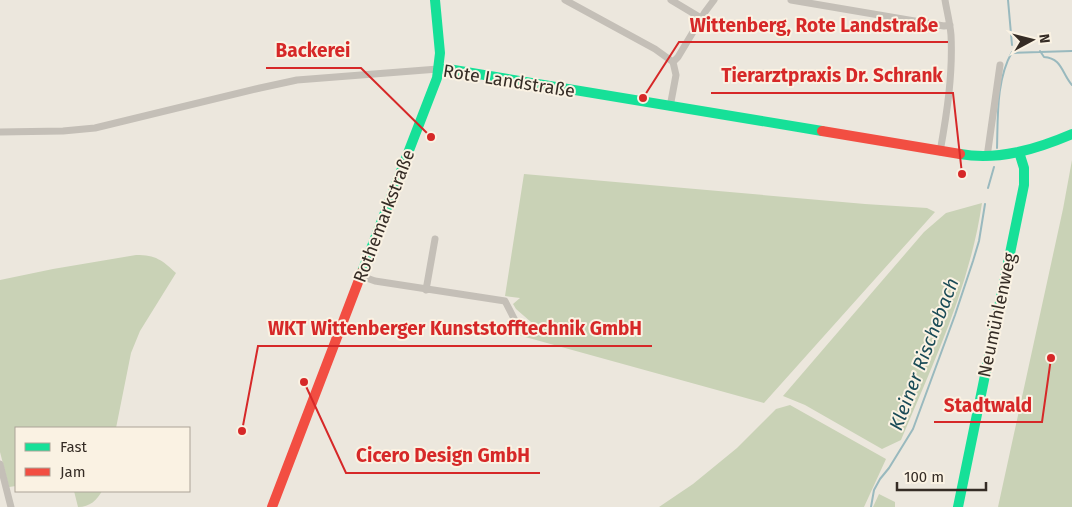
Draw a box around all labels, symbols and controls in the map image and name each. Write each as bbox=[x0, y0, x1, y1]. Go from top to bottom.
callout: Wittenberg, Rote Landstraße bbox=[679, 8, 948, 42]
text: Wittenberg, Rote Landstraße bbox=[690, 14, 938, 37]
north arrow bbox=[1007, 15, 1057, 65]
text: N bbox=[1035, 33, 1053, 44]
callout: Backerei bbox=[266, 34, 361, 68]
text: Backerei bbox=[276, 39, 350, 62]
callout: Tierarztpraxis Dr. Schrank bbox=[711, 59, 953, 93]
street label: Rote Landstraße bbox=[441, 60, 577, 102]
text: Tierarztpraxis Dr. Schrank bbox=[721, 64, 943, 87]
street label: Rothemarkstraße bbox=[349, 146, 419, 286]
street label: Neumühlenweg bbox=[973, 250, 1021, 379]
water label: Kleiner Rischebach bbox=[884, 274, 964, 434]
callout: WKT Wittenberger Kunststofftechnik GmbH bbox=[258, 312, 652, 346]
text: WKT Wittenberger Kunststofftechnik GmbH bbox=[268, 317, 642, 340]
callout: Stadtwald bbox=[934, 388, 1042, 422]
text: Stadtwald bbox=[944, 394, 1032, 417]
legend bbox=[15, 427, 190, 492]
text: Fast bbox=[60, 438, 87, 456]
callout: Cicero Design GmbH bbox=[346, 439, 540, 473]
text: Cicero Design GmbH bbox=[356, 444, 530, 467]
scale bar bbox=[897, 460, 986, 492]
text: Jam bbox=[60, 463, 86, 481]
text: 100 m bbox=[904, 468, 944, 486]

